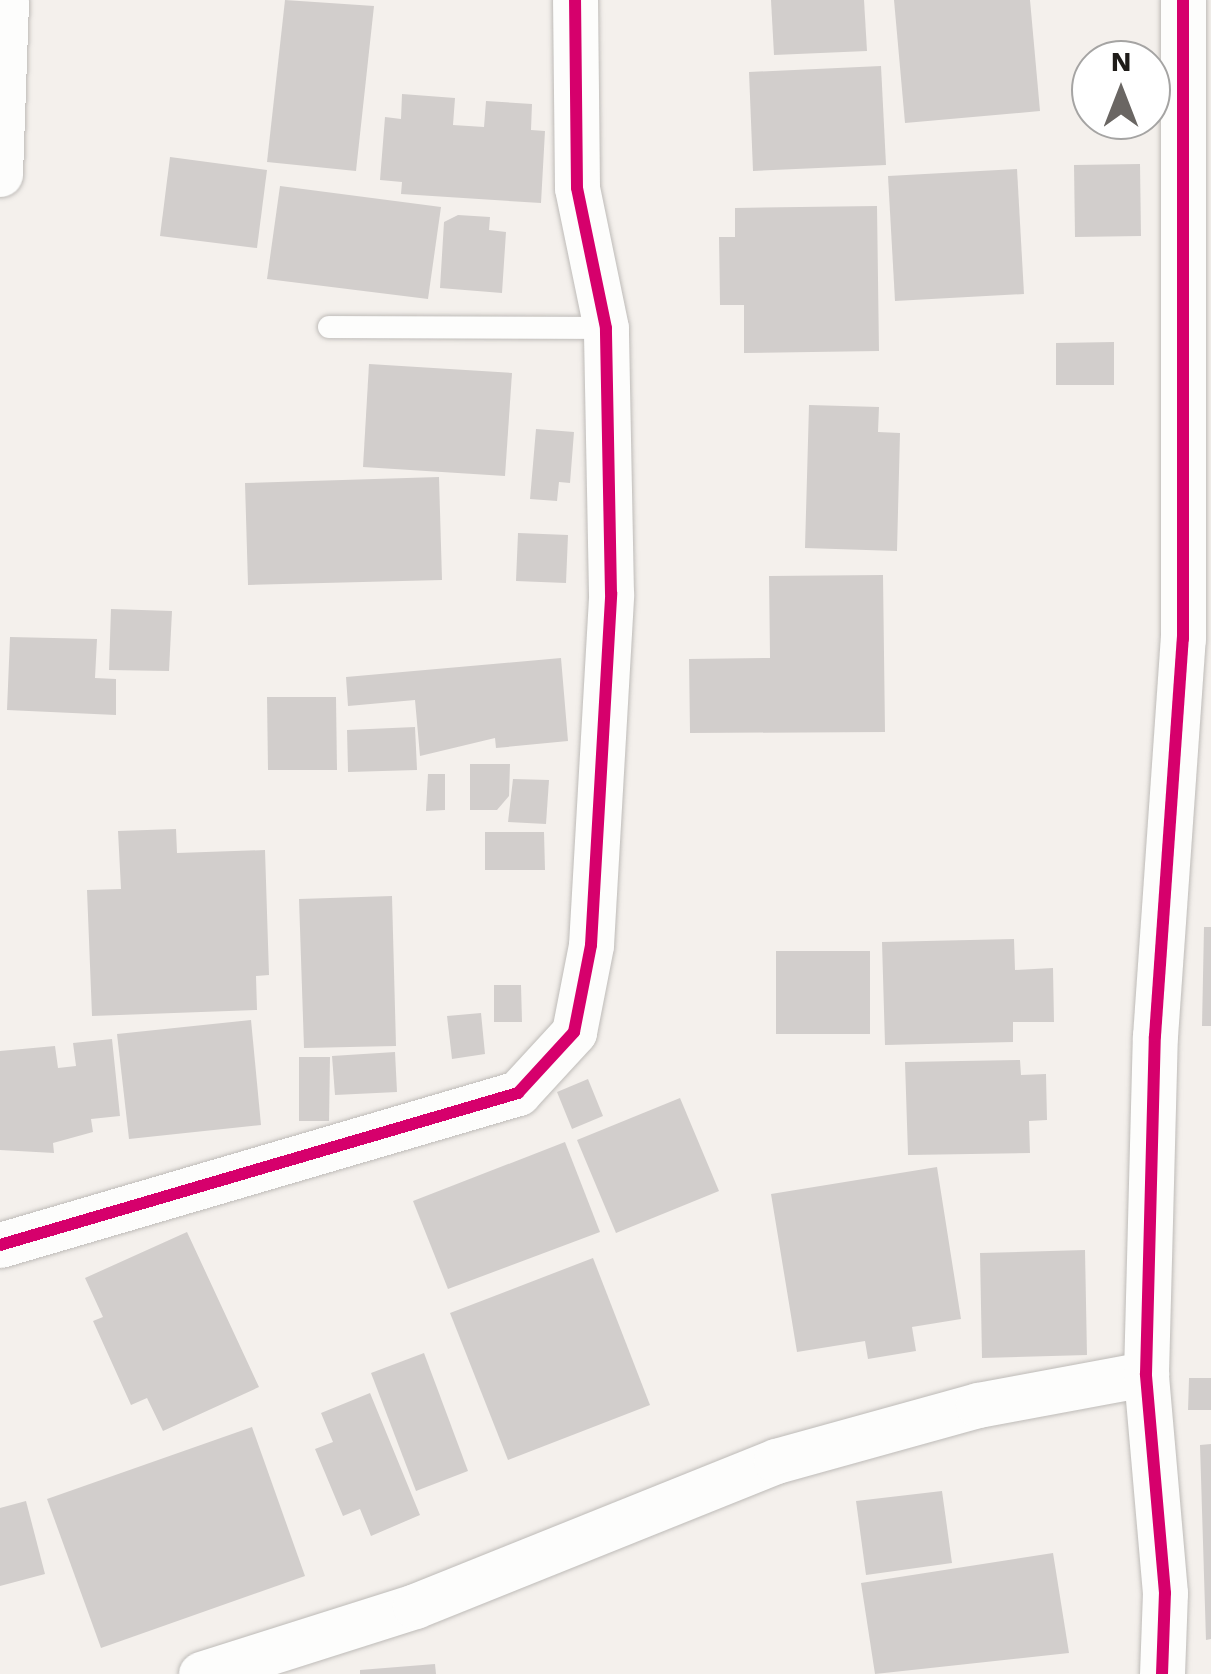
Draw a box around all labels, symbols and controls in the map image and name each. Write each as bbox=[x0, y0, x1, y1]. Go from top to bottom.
north arrow bbox=[1071, 40, 1171, 140]
text: N bbox=[1111, 45, 1131, 78]

